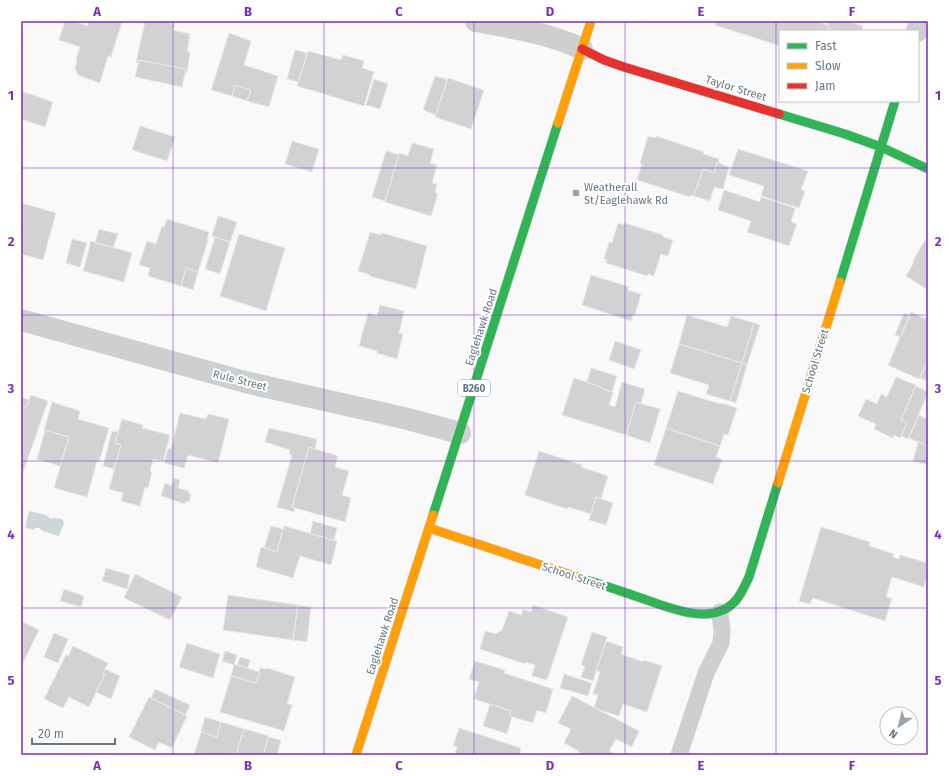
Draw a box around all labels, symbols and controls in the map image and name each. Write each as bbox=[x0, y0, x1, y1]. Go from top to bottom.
text: A bbox=[92, 4, 101, 19]
text: B bbox=[244, 4, 252, 19]
text: C bbox=[395, 4, 403, 19]
text: D bbox=[546, 4, 555, 19]
text: E bbox=[698, 4, 705, 19]
text: F bbox=[849, 4, 856, 19]
legend bbox=[779, 30, 919, 102]
text: Fast bbox=[815, 39, 837, 53]
text: Slow bbox=[815, 59, 841, 73]
street label: Taylor Street bbox=[704, 73, 768, 104]
text: Jam bbox=[815, 79, 835, 93]
text: 1 bbox=[8, 88, 14, 103]
text: 1 bbox=[935, 88, 941, 103]
place label: Weatherall St/Eaglehawk Rd bbox=[584, 181, 668, 207]
marker: Weatherall St/Eaglehawk Rd bbox=[571, 188, 581, 198]
text: 2 bbox=[8, 234, 15, 249]
text: 2 bbox=[935, 234, 942, 249]
street label: Eaglehawk Road bbox=[463, 287, 500, 368]
street label: School Street bbox=[800, 327, 831, 395]
street label: Rule Street bbox=[212, 368, 268, 393]
road number: B260 bbox=[458, 380, 490, 396]
text: 3 bbox=[7, 381, 15, 396]
text: 3 bbox=[934, 381, 942, 396]
text: 4 bbox=[7, 527, 15, 542]
text: 4 bbox=[934, 527, 942, 542]
street label: School Street bbox=[540, 560, 608, 593]
street label: Eaglehawk Road bbox=[364, 596, 401, 677]
text: 5 bbox=[8, 673, 15, 688]
text: 5 bbox=[935, 673, 942, 688]
north arrow bbox=[879, 706, 919, 746]
scale bar bbox=[32, 720, 115, 746]
text: N bbox=[887, 726, 900, 741]
text: 20 m bbox=[38, 727, 64, 741]
text: A bbox=[92, 758, 101, 773]
text: B bbox=[244, 758, 252, 773]
text: C bbox=[395, 758, 403, 773]
text: D bbox=[546, 758, 555, 773]
text: E bbox=[698, 758, 705, 773]
text: F bbox=[849, 758, 856, 773]

